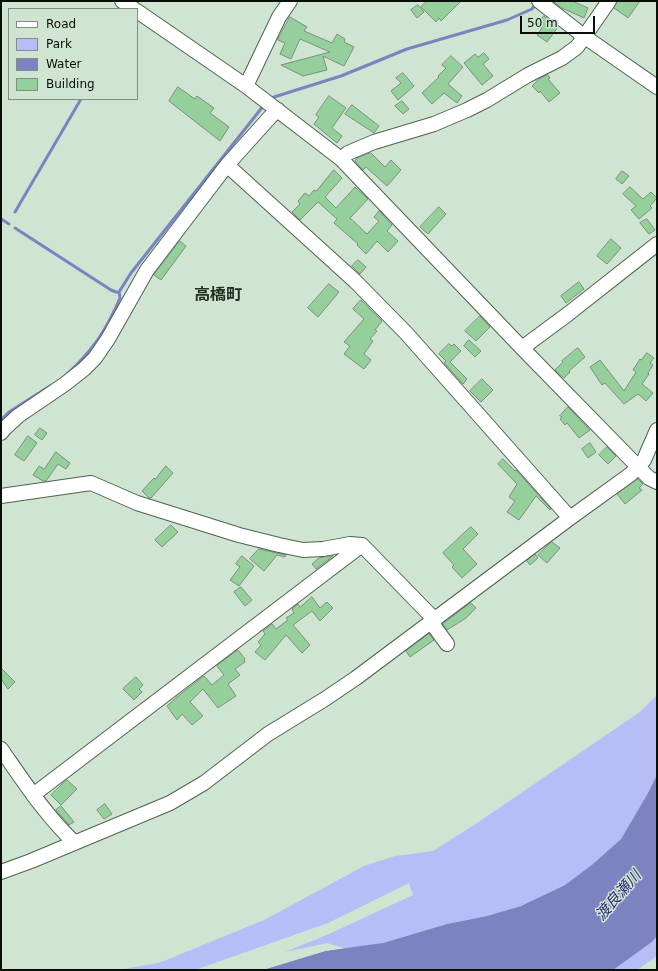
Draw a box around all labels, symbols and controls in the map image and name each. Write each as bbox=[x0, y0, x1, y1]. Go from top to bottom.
legend bbox=[8, 8, 138, 100]
scale bar bbox=[522, 8, 597, 34]
text: 50 m bbox=[527, 16, 558, 30]
text: Road bbox=[46, 17, 76, 31]
text: Park bbox=[46, 37, 72, 51]
text: Water bbox=[46, 57, 81, 71]
text: Building bbox=[46, 77, 95, 91]
district label: 高橋町 bbox=[194, 286, 242, 306]
water label: 渡良瀬川 bbox=[593, 867, 645, 925]

